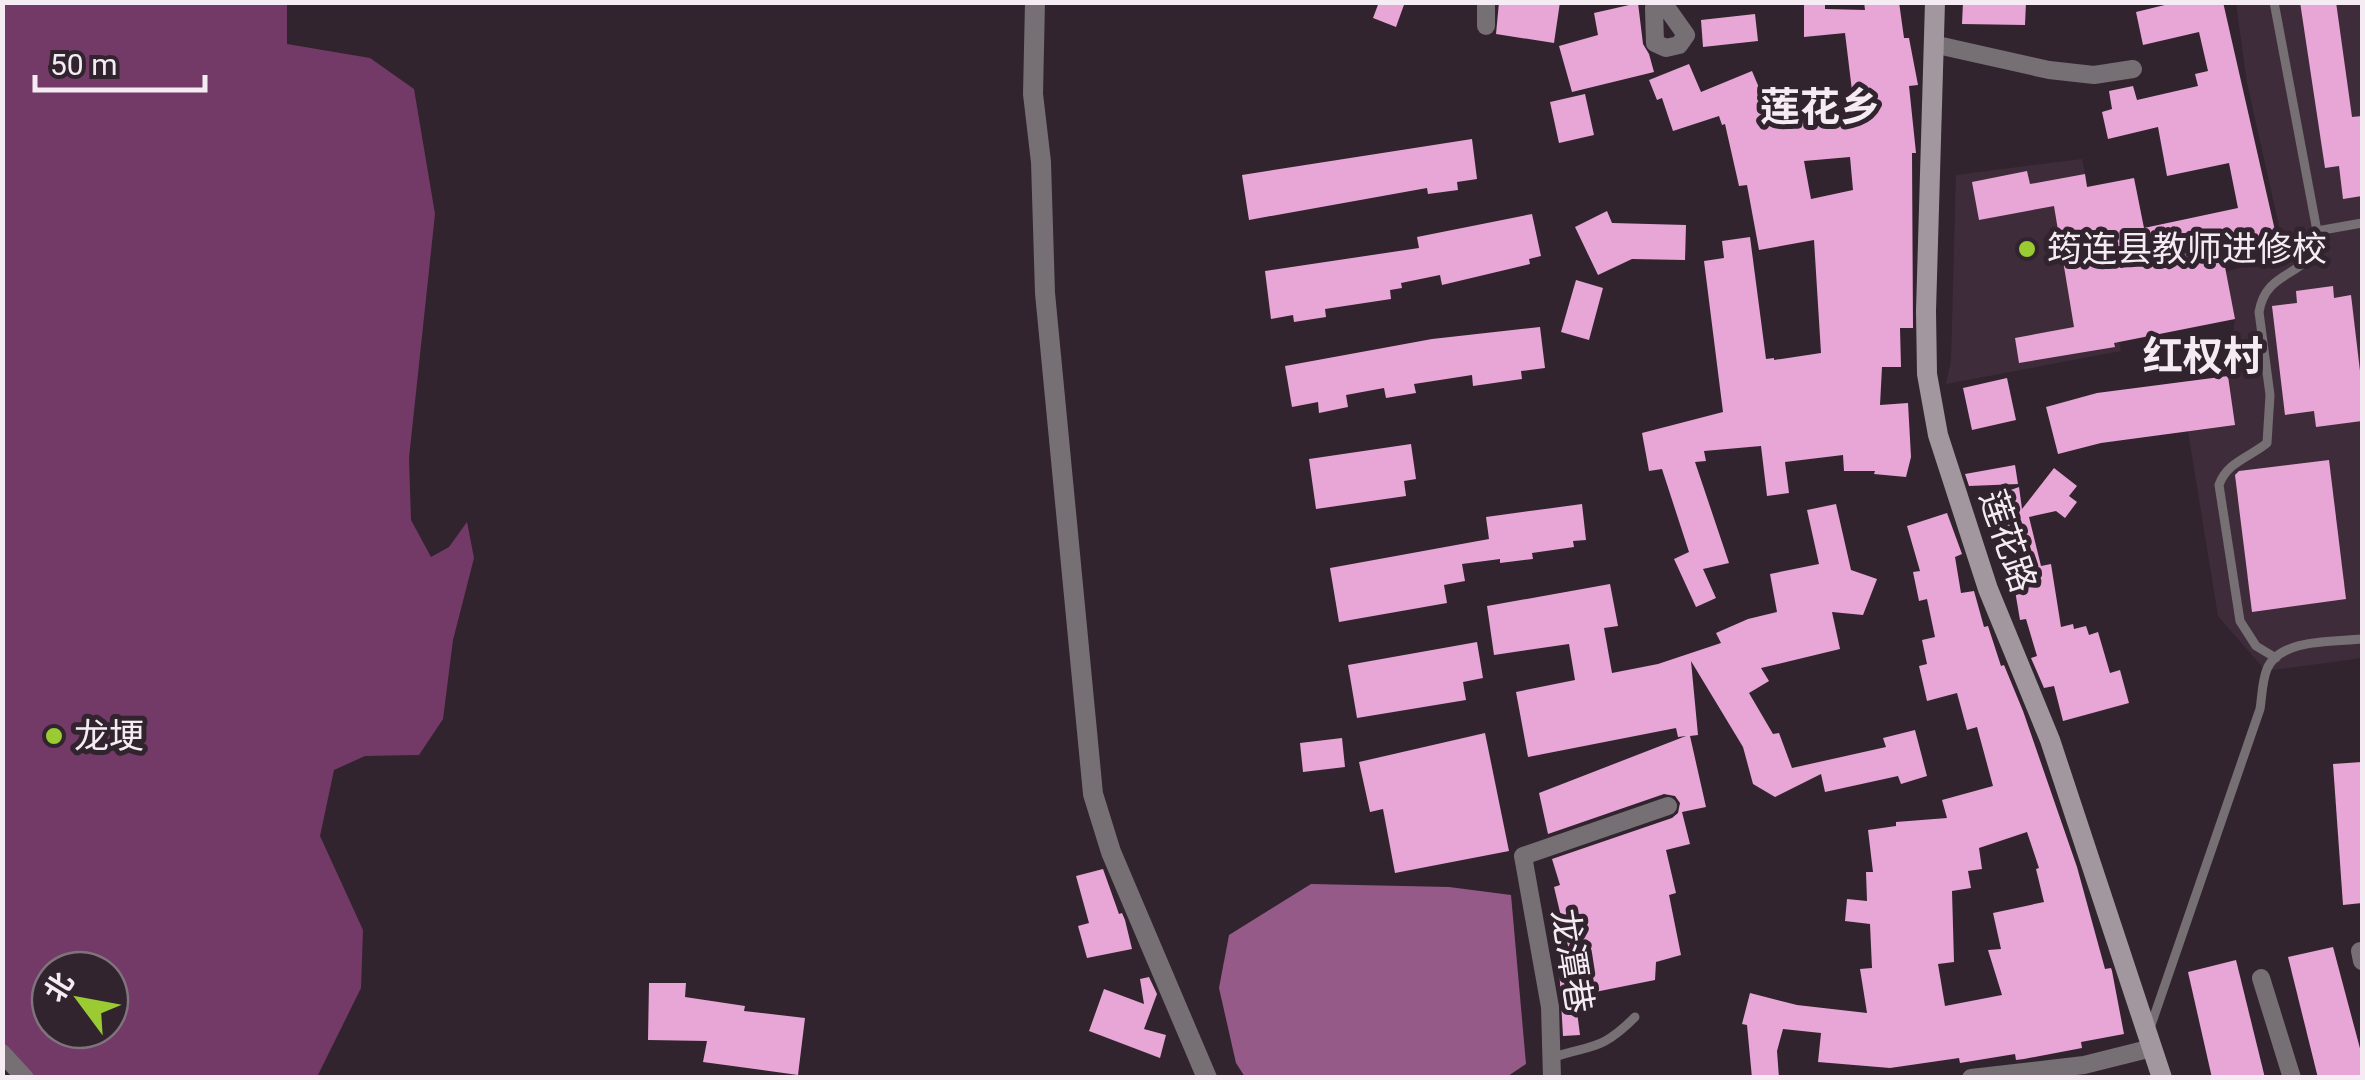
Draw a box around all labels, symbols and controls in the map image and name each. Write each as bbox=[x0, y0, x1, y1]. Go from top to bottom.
scale bar bbox=[35, 30, 205, 92]
text: 50 m bbox=[50, 47, 117, 82]
district label: 莲花乡 bbox=[1760, 84, 1880, 131]
place label: 筠连县教师进修校 bbox=[2047, 229, 2327, 270]
marker: 筠连县教师进修校 bbox=[2016, 238, 2038, 260]
district label: 红权村 bbox=[2143, 333, 2263, 380]
street label: 莲花路 bbox=[1971, 485, 2044, 597]
place label: 龙埂 bbox=[74, 716, 144, 757]
marker: 龙埂 bbox=[43, 725, 65, 747]
street label: 龙潭巷 bbox=[1543, 906, 1600, 1016]
north arrow bbox=[30, 950, 130, 1050]
text: 北 bbox=[38, 966, 81, 1008]

